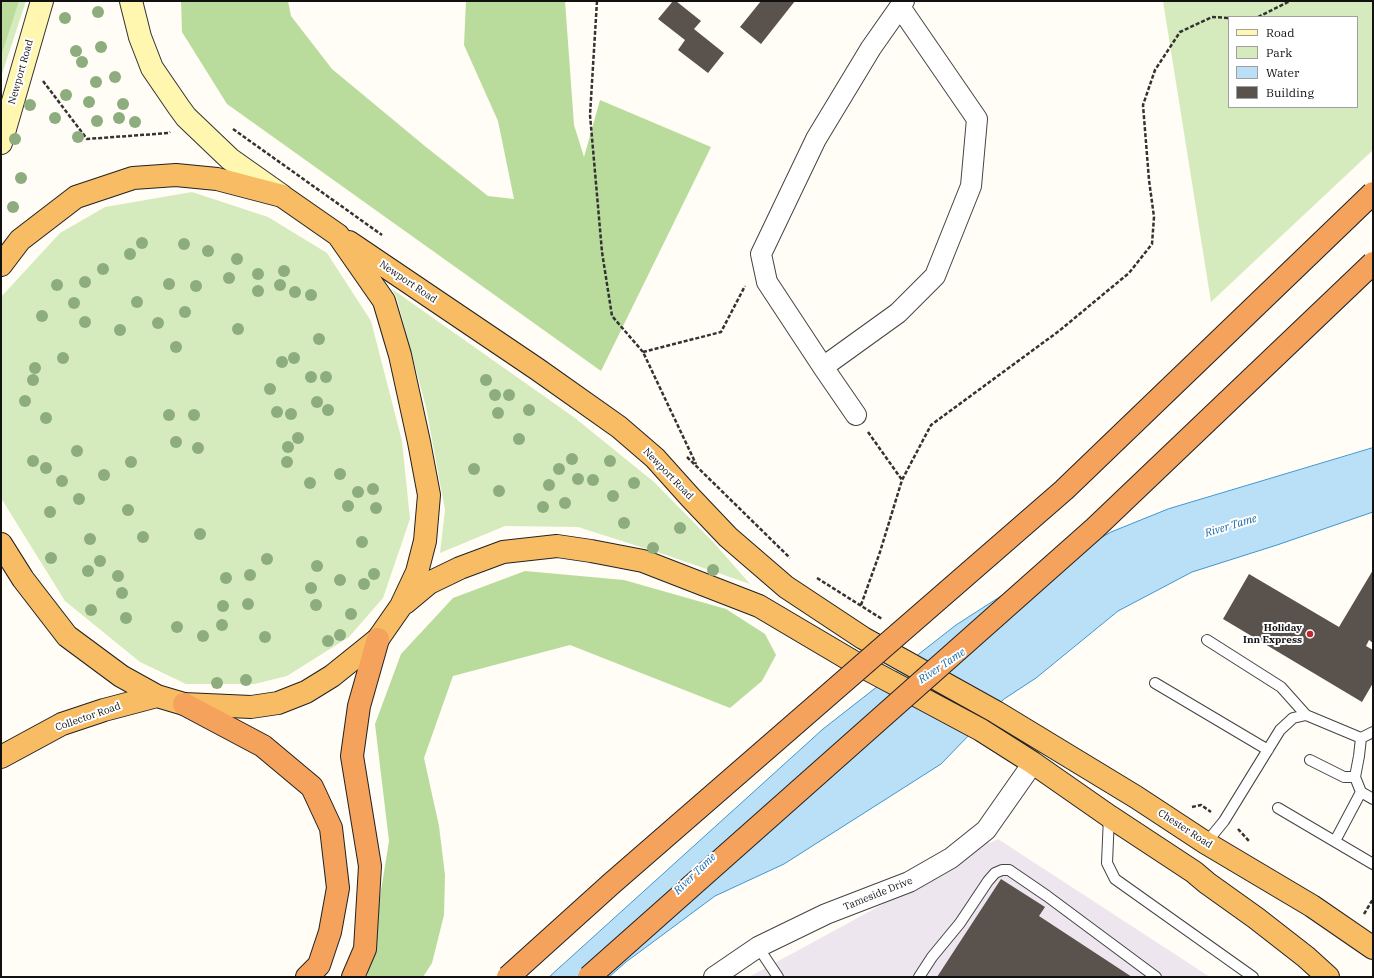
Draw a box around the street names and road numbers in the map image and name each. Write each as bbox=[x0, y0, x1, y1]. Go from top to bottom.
street label: Newport Road bbox=[6, 38, 36, 106]
street label: Newport Road bbox=[377, 258, 439, 306]
street label: Newport Road bbox=[640, 446, 696, 502]
street label: Collector Road bbox=[54, 700, 122, 734]
street label: Chester Road bbox=[1156, 807, 1214, 851]
street label: Tameside Drive bbox=[842, 875, 914, 913]

